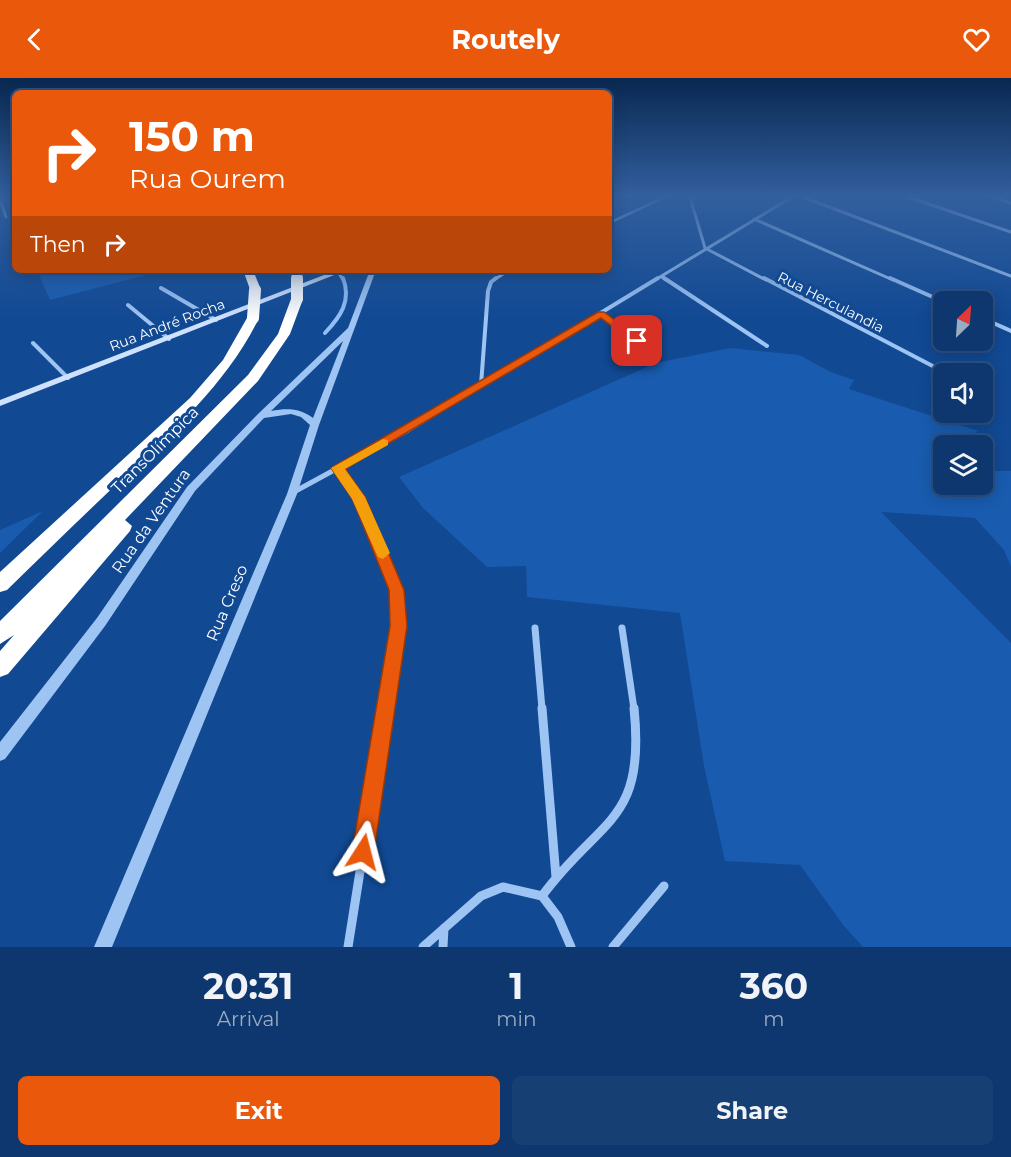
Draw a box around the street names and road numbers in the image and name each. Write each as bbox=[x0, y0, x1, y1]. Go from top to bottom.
street label: Rua Herculandia bbox=[775, 267, 887, 337]
street label: Rua André Rocha bbox=[107, 295, 227, 355]
street label: TransOlímpica bbox=[107, 402, 203, 498]
street label: Rua da Ventura bbox=[108, 465, 194, 577]
street label: Rua Creso bbox=[202, 562, 252, 644]

